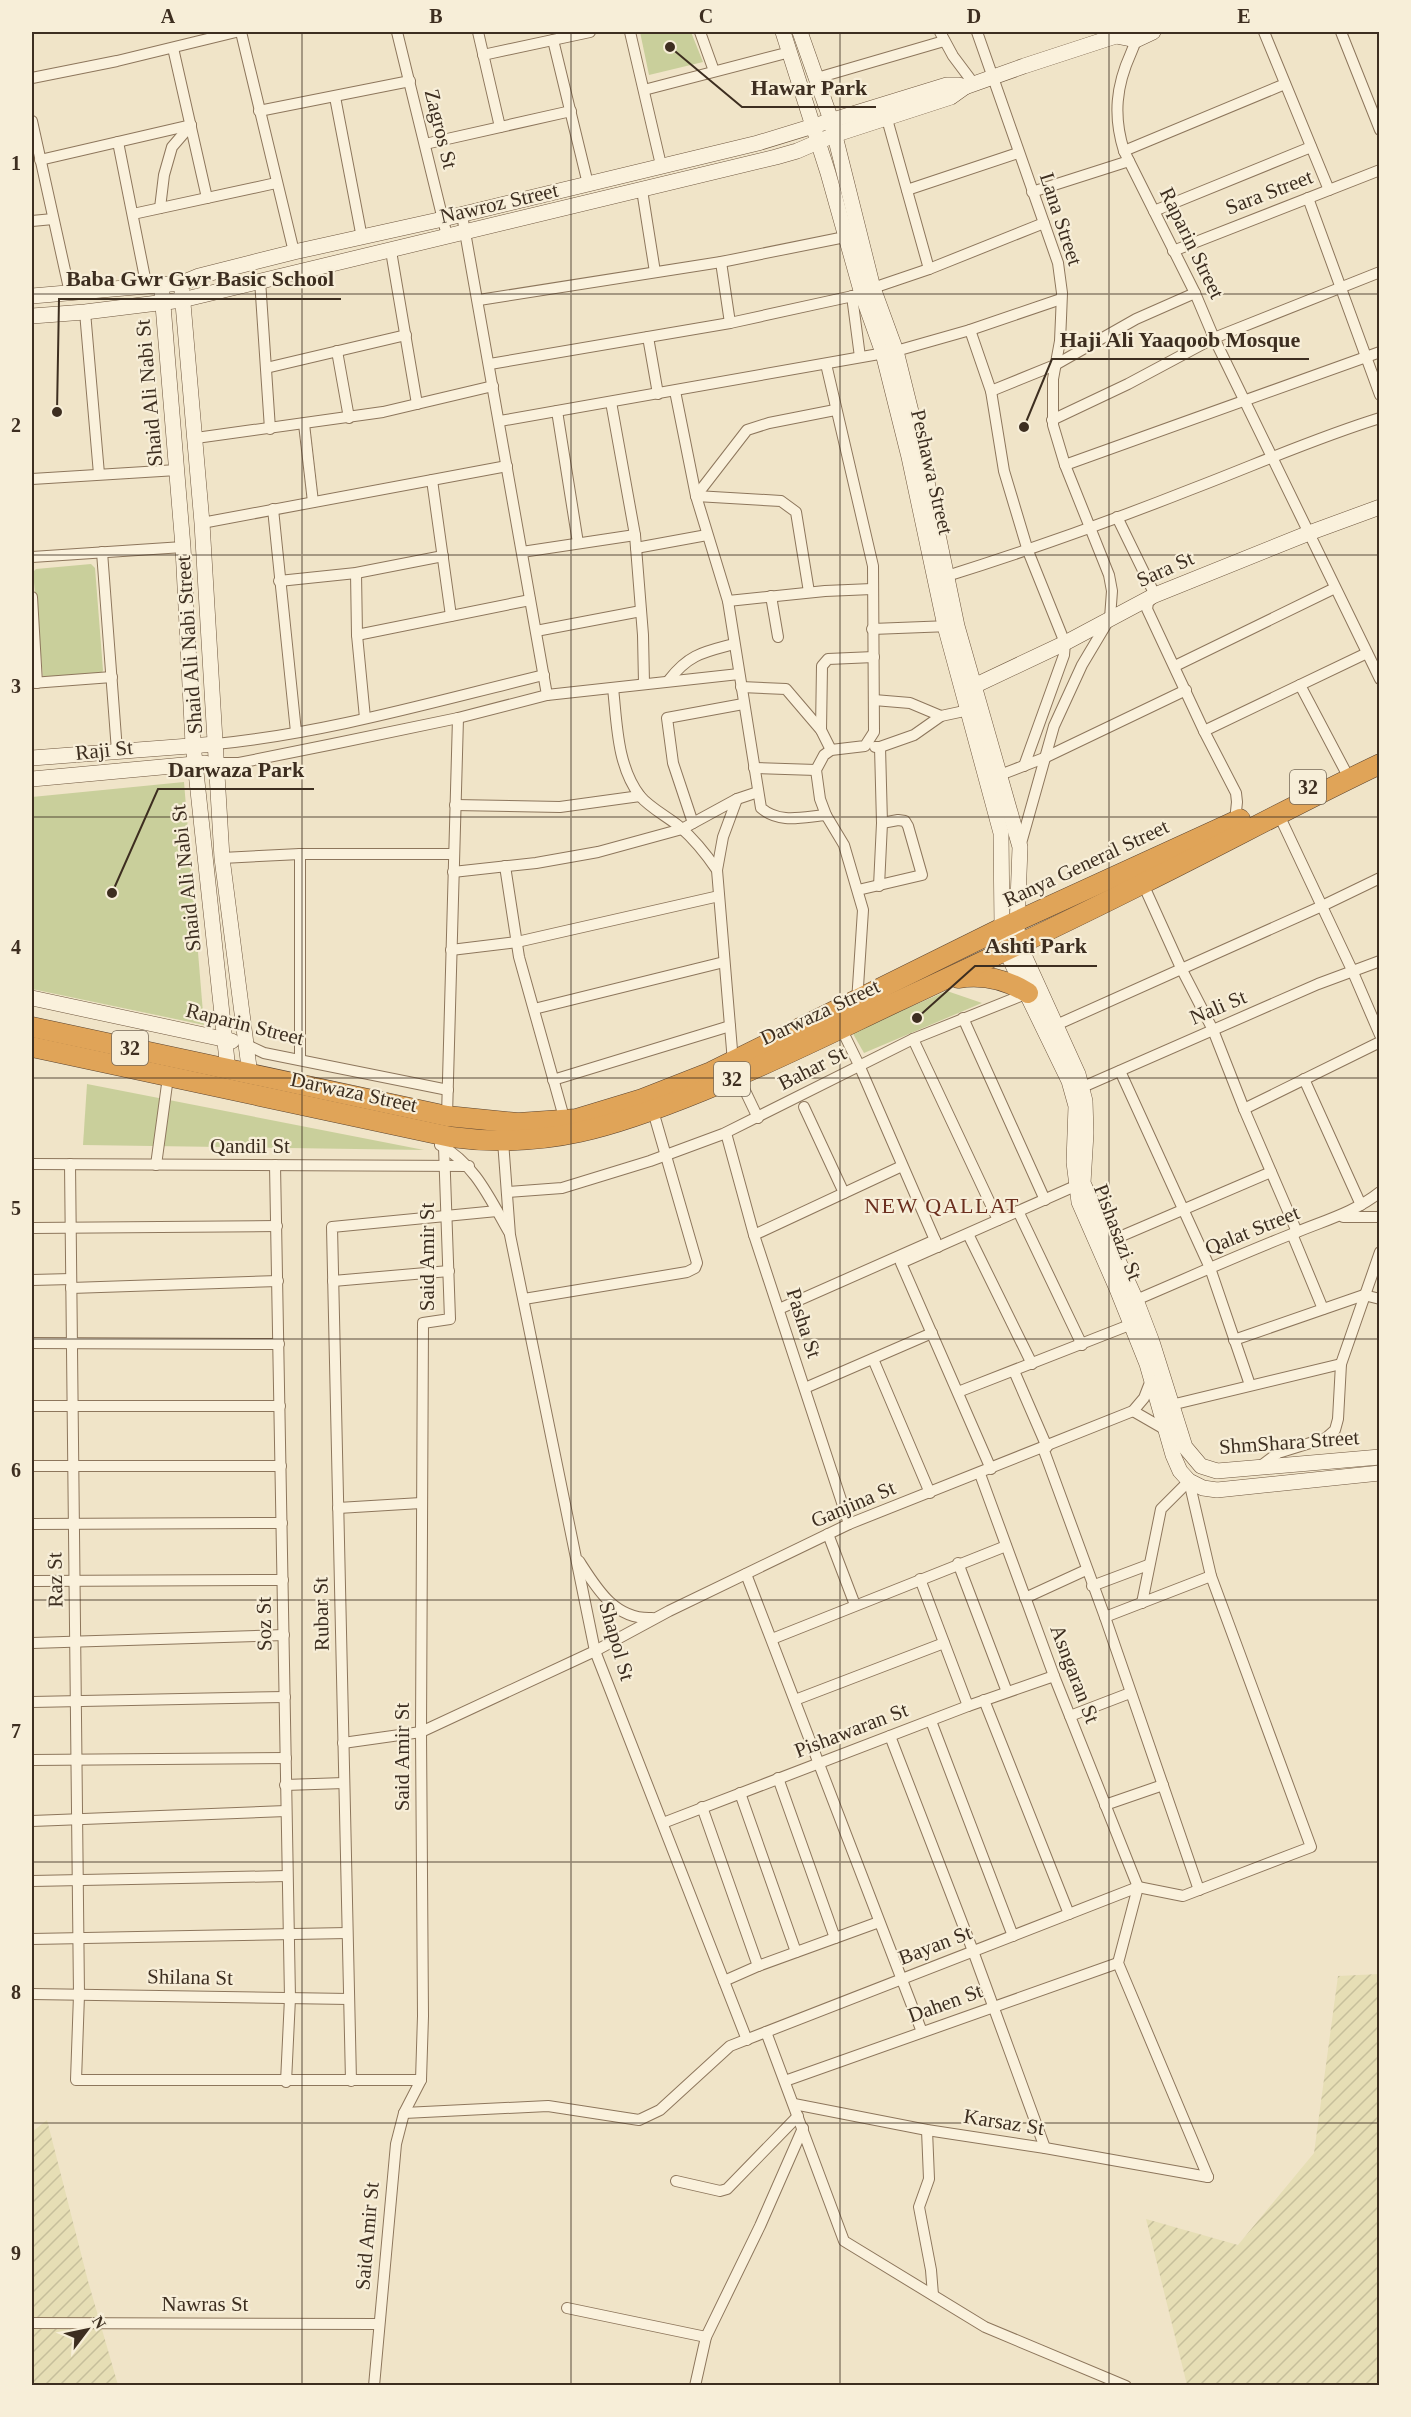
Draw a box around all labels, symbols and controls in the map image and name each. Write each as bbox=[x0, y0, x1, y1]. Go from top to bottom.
text: A bbox=[161, 5, 176, 27]
text: B bbox=[429, 5, 443, 27]
text: C bbox=[699, 5, 713, 27]
text: D bbox=[967, 5, 981, 27]
text: E bbox=[1237, 5, 1251, 27]
callout: Hawar Park bbox=[742, 67, 876, 107]
text: Hawar Park bbox=[751, 75, 868, 100]
street label: Zagros St bbox=[420, 87, 462, 171]
text: 1 bbox=[11, 152, 21, 174]
street label: Sara Street bbox=[1222, 164, 1316, 220]
street label: Lana Street bbox=[1035, 170, 1087, 269]
street label: Nawroz Street bbox=[437, 178, 561, 228]
street label: Raparin Street bbox=[1155, 183, 1229, 303]
callout: Baba Gwr Gwr Basic School bbox=[59, 259, 341, 299]
text: Baba Gwr Gwr Basic School bbox=[66, 266, 334, 291]
street label: Shaid Ali Nabi St bbox=[131, 318, 167, 468]
callout: Haji Ali Yaaqoob Mosque bbox=[1052, 319, 1309, 359]
text: Haji Ali Yaaqoob Mosque bbox=[1060, 327, 1301, 352]
street label: Peshawa Street bbox=[906, 407, 958, 537]
text: 2 bbox=[11, 414, 21, 436]
street label: Sara St bbox=[1133, 546, 1197, 592]
street label: Shaid Ali Nabi Street bbox=[171, 555, 207, 735]
text: 3 bbox=[11, 675, 21, 697]
street label: Raji St bbox=[74, 735, 134, 765]
callout: Darwaza Park bbox=[158, 749, 314, 789]
text: Darwaza Park bbox=[168, 757, 305, 782]
road number: 32 bbox=[1290, 770, 1326, 804]
street label: Shaid Ali Nabi St bbox=[166, 803, 206, 953]
street label: Ranya General Street bbox=[1000, 814, 1173, 912]
callout: Ashti Park bbox=[975, 926, 1097, 966]
text: Ashti Park bbox=[985, 933, 1088, 958]
text: 4 bbox=[11, 936, 21, 958]
street label: Darwaza Street bbox=[757, 974, 884, 1050]
street label: Nali St bbox=[1186, 984, 1250, 1030]
street label: Raparin Street bbox=[184, 998, 307, 1050]
road number: 32 bbox=[112, 1031, 148, 1065]
street label: Bahar St bbox=[774, 1041, 850, 1095]
road number: 32 bbox=[714, 1062, 750, 1096]
street label: Darwaza Street bbox=[288, 1067, 420, 1117]
street label: Qandil St bbox=[210, 1134, 290, 1158]
street label: Pishasazi St bbox=[1089, 1181, 1147, 1284]
district label: NEW QALLAT bbox=[864, 1193, 1020, 1218]
text: 5 bbox=[11, 1197, 21, 1219]
street label: Qalat Street bbox=[1201, 1200, 1303, 1260]
street label: Said Amir St bbox=[415, 1203, 439, 1311]
street label: Pasha St bbox=[781, 1285, 827, 1361]
street label: ShmShara Street bbox=[1218, 1425, 1360, 1459]
text: 6 bbox=[11, 1459, 21, 1481]
street label: Ganjina St bbox=[807, 1475, 899, 1532]
street label: Raz St bbox=[43, 1552, 67, 1608]
street label: Rubar St bbox=[308, 1577, 334, 1651]
street label: Soz St bbox=[252, 1596, 276, 1651]
street label: Shapol St bbox=[594, 1599, 640, 1683]
street label: Asngaran St bbox=[1045, 1622, 1105, 1727]
street label: Pishawaran St bbox=[791, 1697, 911, 1763]
street label: Said Amir St bbox=[390, 1703, 414, 1811]
text: 7 bbox=[11, 1720, 21, 1742]
street label: Bayan St bbox=[895, 1920, 975, 1970]
street label: Shilana St bbox=[147, 1964, 233, 1990]
street label: Dahen St bbox=[904, 1978, 986, 2028]
text: 8 bbox=[11, 1981, 21, 2003]
street label: Karsaz St bbox=[962, 2104, 1046, 2140]
street label: Said Amir St bbox=[350, 2181, 384, 2291]
text: 9 bbox=[11, 2242, 21, 2264]
street label: Nawras St bbox=[162, 2292, 249, 2316]
north arrow bbox=[57, 2300, 117, 2360]
text: N bbox=[89, 2313, 110, 2332]

